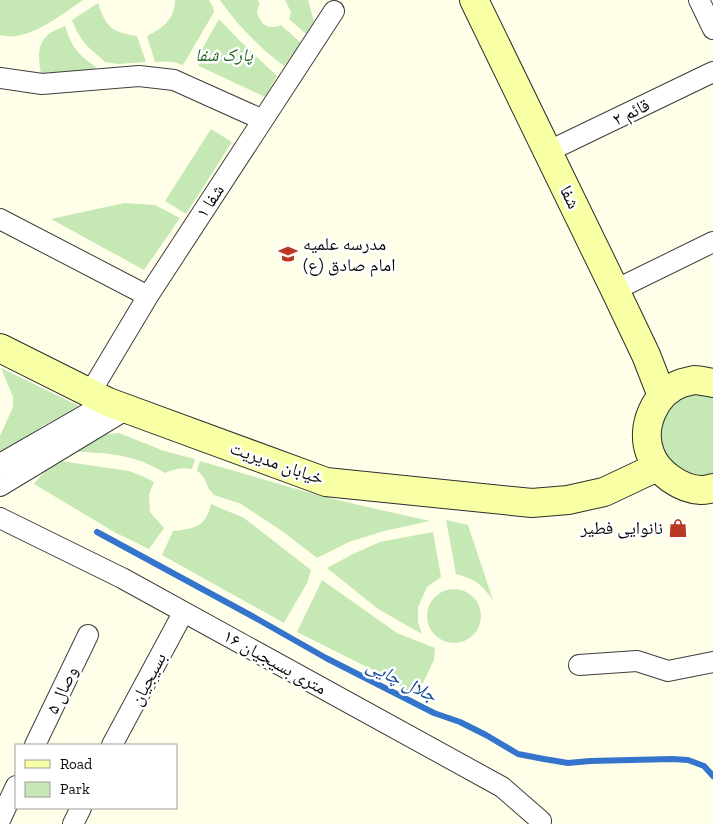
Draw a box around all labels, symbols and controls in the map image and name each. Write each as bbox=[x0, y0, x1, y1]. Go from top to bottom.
park label: پارک شفا bbox=[195, 44, 254, 66]
street label: قائم ۲ bbox=[609, 94, 654, 131]
street label: شفا ۱ bbox=[191, 180, 229, 222]
street label: شفا bbox=[555, 182, 585, 212]
place label: مدرسه علمیه امام صادق (ع) bbox=[303, 233, 396, 277]
school or university icon: مدرسه علمیه امام صادق (ع) bbox=[277, 243, 299, 265]
street label: خیابان مدیریت bbox=[227, 437, 327, 489]
place label: نانوایی فطیر bbox=[580, 517, 663, 539]
shop icon: نانوایی فطیر bbox=[667, 517, 689, 539]
street label: ۱۶ متری بسیجیان bbox=[220, 625, 330, 699]
street label: بسیجیان bbox=[125, 649, 171, 709]
water label: جلال چایی bbox=[363, 653, 442, 707]
street label: وصال ۵ bbox=[41, 663, 83, 717]
legend bbox=[15, 744, 178, 809]
text: Road bbox=[60, 755, 93, 773]
text: Park bbox=[60, 780, 90, 798]

